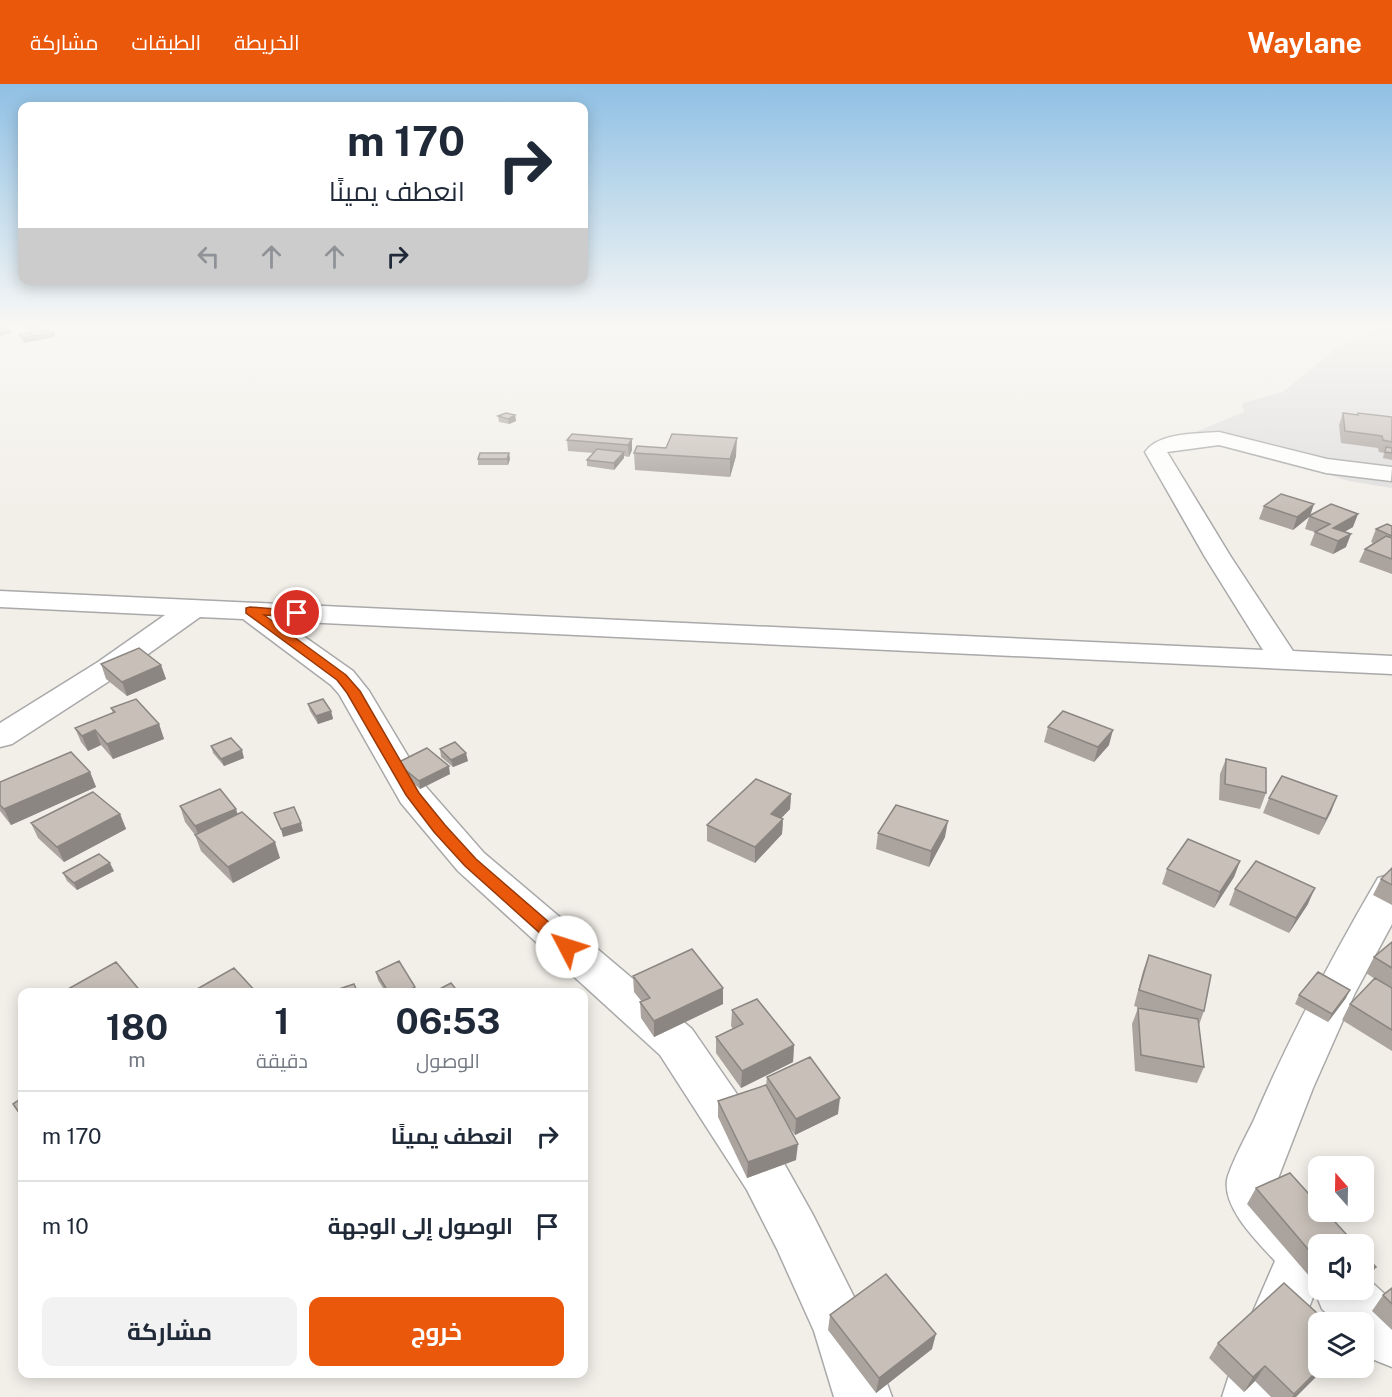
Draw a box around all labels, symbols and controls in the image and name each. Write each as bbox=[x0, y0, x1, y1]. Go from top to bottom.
text: Waylane bbox=[1248, 26, 1362, 59]
text: مشاركة bbox=[30, 30, 99, 55]
text: الطبقات bbox=[132, 30, 201, 55]
text: الخريطة bbox=[234, 30, 300, 55]
text: 170 m bbox=[347, 116, 465, 165]
icon: right bbox=[486, 126, 564, 204]
text: انعطف يمينًا bbox=[329, 175, 465, 207]
icon: left bbox=[192, 240, 225, 273]
icon: ahead bbox=[255, 240, 288, 273]
icon: ahead bbox=[318, 240, 351, 273]
icon: right bbox=[381, 240, 414, 273]
pin bbox=[271, 587, 322, 638]
icon: arrive bbox=[280, 596, 313, 629]
position arrow bbox=[535, 915, 599, 979]
text: 1 bbox=[274, 1000, 290, 1042]
text: 06:53 bbox=[396, 1000, 500, 1042]
text: 180 bbox=[106, 1006, 168, 1048]
text: m bbox=[128, 1048, 146, 1072]
text: دقيقة bbox=[256, 1049, 308, 1073]
text: الوصول bbox=[416, 1049, 480, 1073]
icon: right bbox=[531, 1120, 564, 1153]
text: 170 m bbox=[42, 1123, 102, 1149]
text: انعطف يمينًا bbox=[391, 1123, 513, 1149]
north arrow bbox=[1308, 1156, 1374, 1222]
map controls bbox=[1308, 1156, 1374, 1378]
icon: arrive bbox=[531, 1210, 564, 1243]
text: 10 m bbox=[42, 1213, 89, 1239]
text: الوصول إلى الوجهة bbox=[328, 1213, 513, 1239]
button: sound bbox=[1308, 1234, 1374, 1300]
button: مشاركة bbox=[42, 1297, 297, 1366]
button: خروج bbox=[309, 1297, 564, 1366]
button: layers bbox=[1308, 1312, 1374, 1378]

